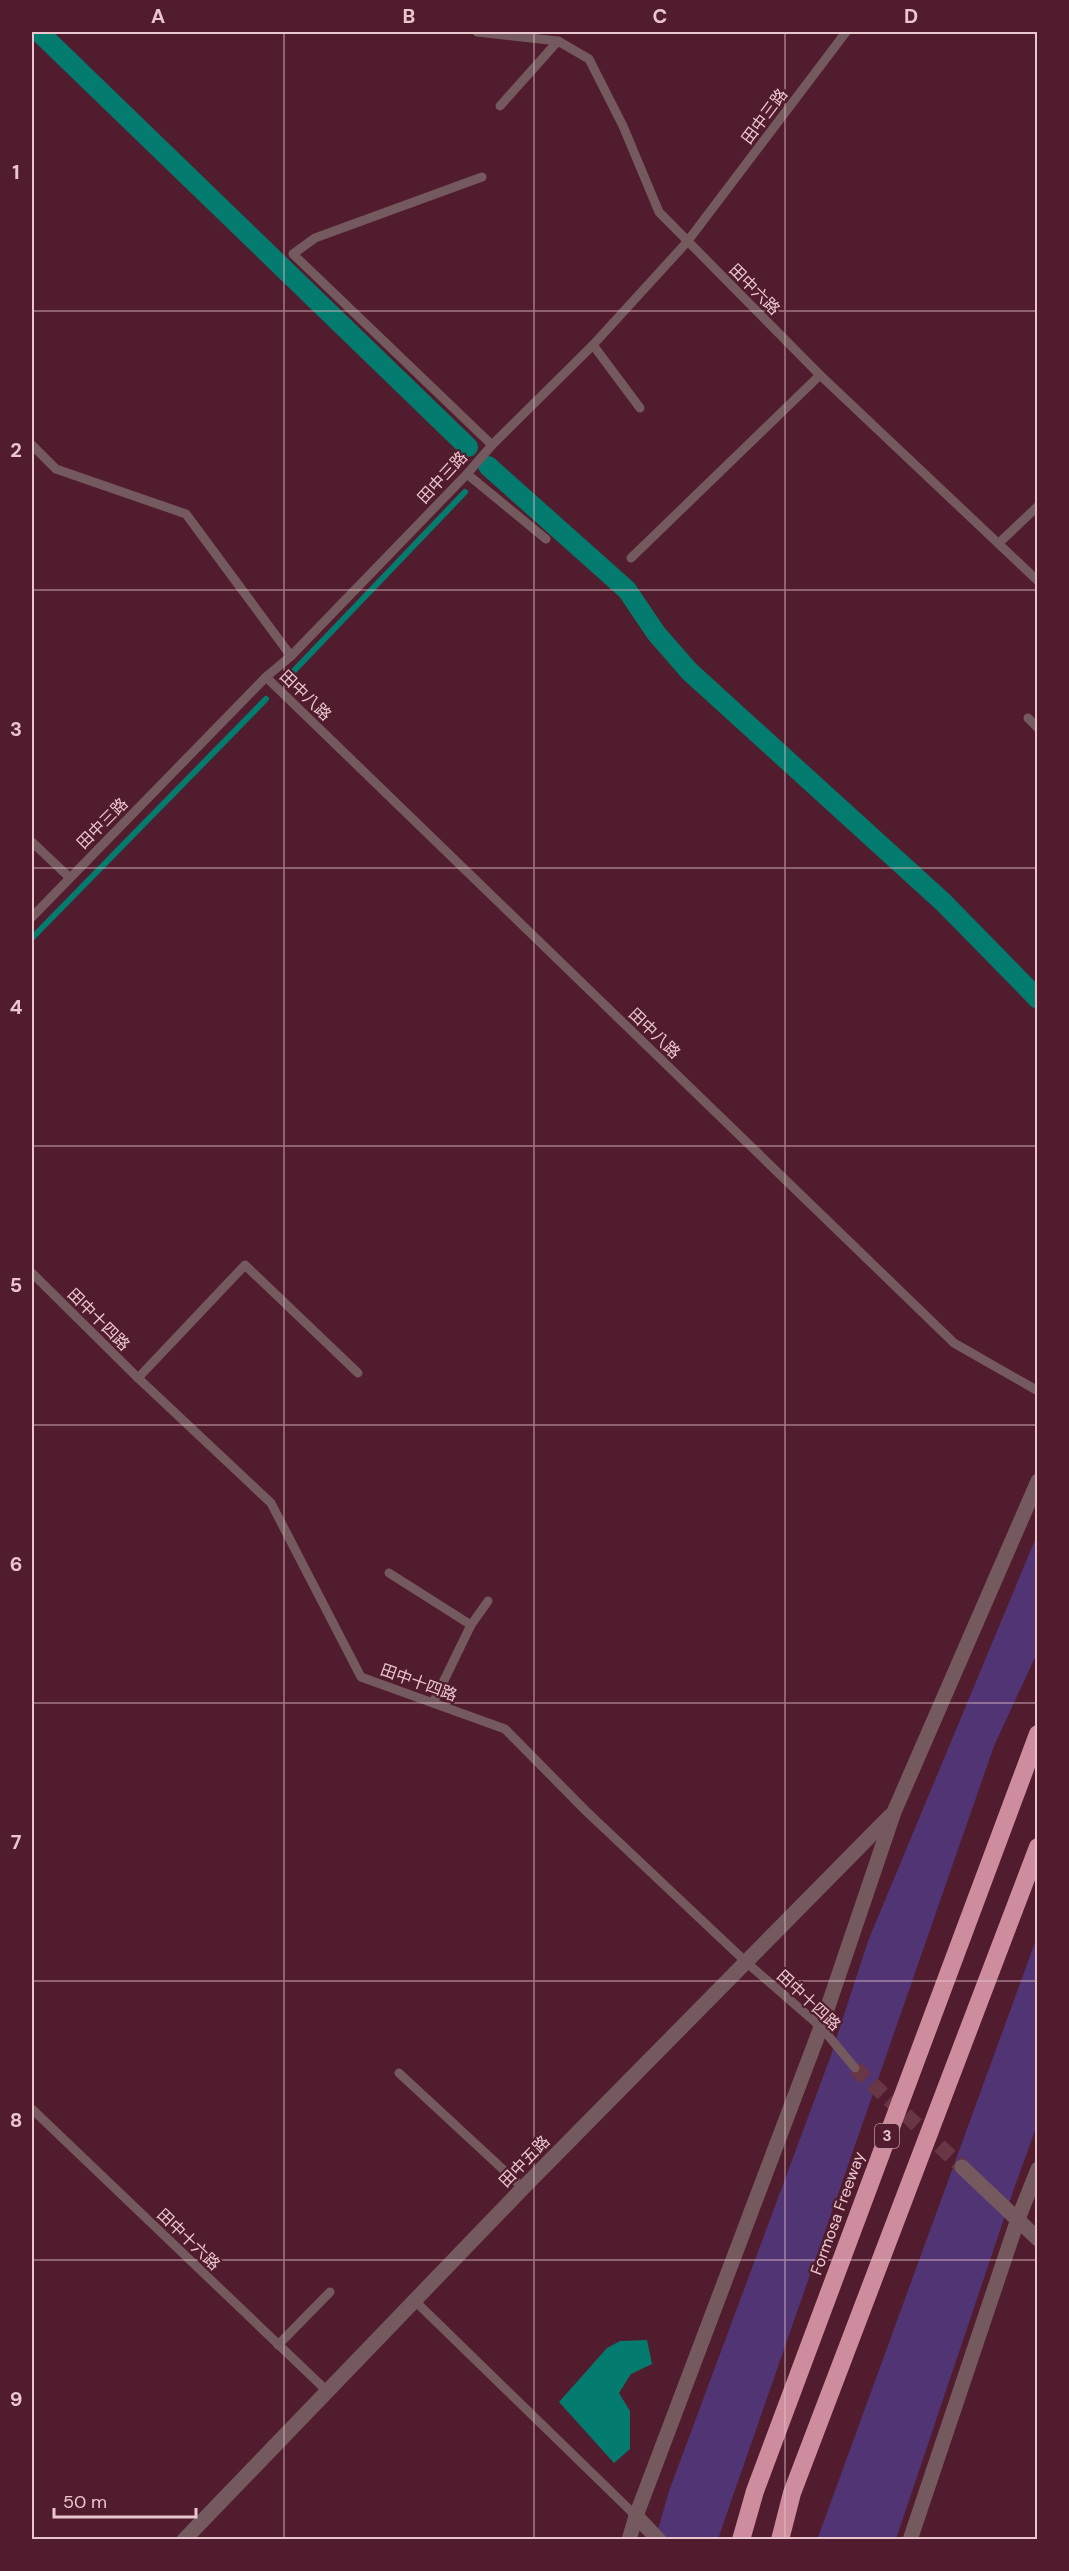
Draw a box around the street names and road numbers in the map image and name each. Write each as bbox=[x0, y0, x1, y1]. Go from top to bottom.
street label: 田中三路 bbox=[737, 84, 792, 148]
street label: 田中六路 bbox=[725, 259, 785, 319]
street label: 田中三路 bbox=[413, 447, 472, 508]
street label: 田中八路 bbox=[275, 666, 336, 725]
street label: 田中三路 bbox=[72, 793, 132, 853]
street label: 田中八路 bbox=[624, 1004, 685, 1063]
street label: 田中十四路 bbox=[63, 1284, 134, 1355]
street label: 田中十四路 bbox=[378, 1659, 460, 1706]
street label: 田中十四路 bbox=[772, 1965, 845, 2035]
road number: 3 bbox=[875, 2124, 899, 2148]
street label: 田中五路 bbox=[495, 2131, 554, 2192]
street label: Formosa Freeway bbox=[805, 2149, 870, 2278]
street label: 田中十六路 bbox=[153, 2204, 225, 2275]

